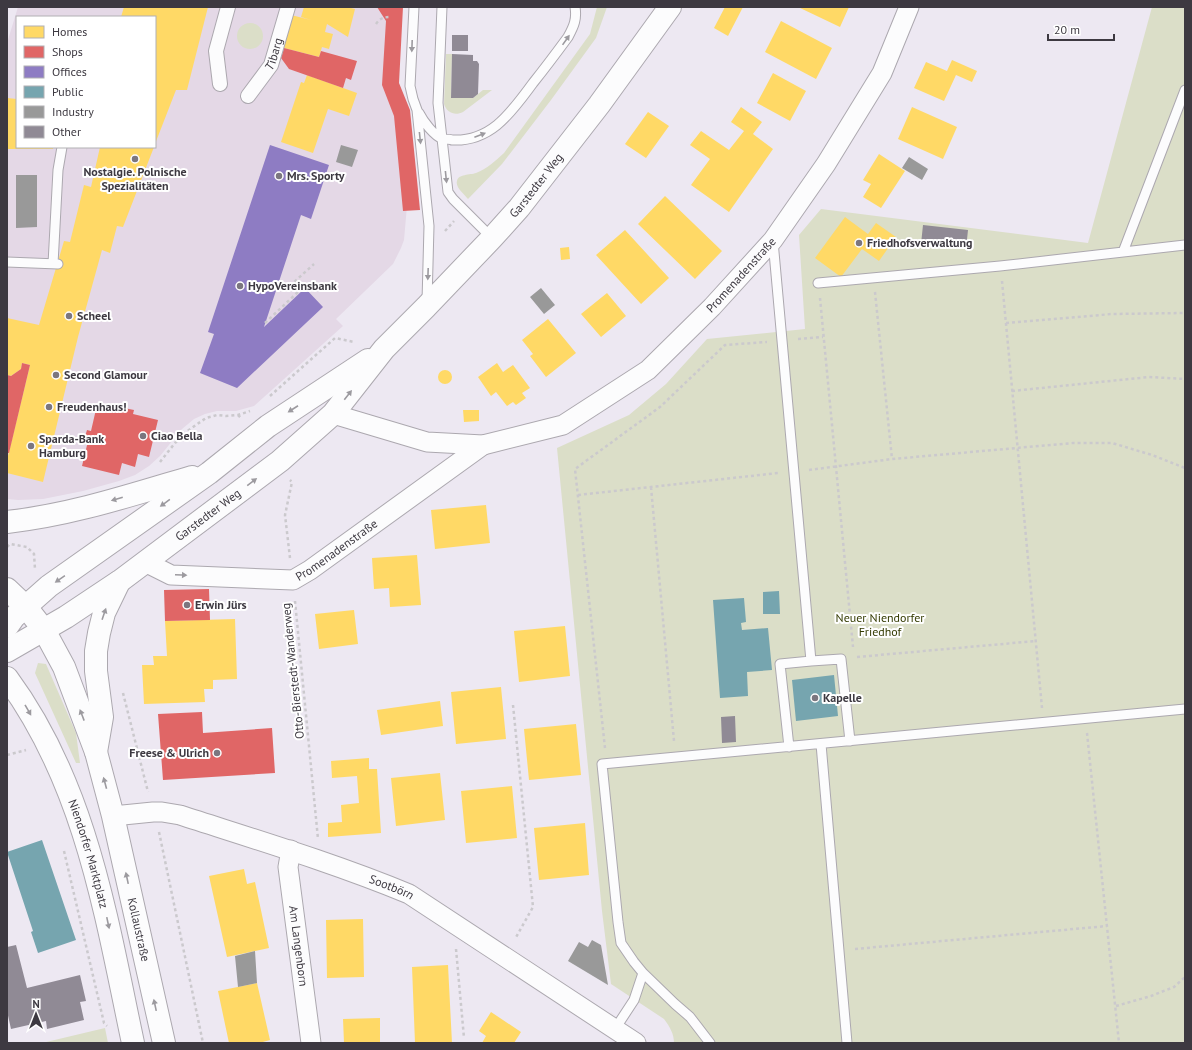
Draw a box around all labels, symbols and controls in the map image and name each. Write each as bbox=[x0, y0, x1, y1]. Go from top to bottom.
legend bbox=[16, 16, 156, 148]
scale bar bbox=[1048, 16, 1114, 42]
text: 20 m bbox=[1054, 22, 1080, 37]
text: Homes bbox=[52, 24, 87, 39]
one-way arrow bbox=[562, 34, 570, 45]
street label: Tibarg bbox=[262, 36, 286, 73]
one-way arrow bbox=[409, 40, 415, 53]
text: Shops bbox=[52, 44, 83, 59]
text: Offices bbox=[52, 64, 87, 79]
text: Public bbox=[52, 84, 84, 99]
text: Industry bbox=[52, 104, 94, 119]
text: Other bbox=[52, 124, 81, 139]
one-way arrow bbox=[475, 131, 487, 137]
one-way arrow bbox=[417, 132, 423, 144]
street label: Garstedter Weg bbox=[506, 150, 566, 221]
marker: Nostalgie. Polnische Spezialitäten bbox=[130, 154, 140, 164]
place label: Nostalgie. Polnische Spezialitäten bbox=[83, 164, 187, 193]
place label: Mrs. Sporty bbox=[287, 168, 345, 183]
marker: Mrs. Sporty bbox=[274, 171, 284, 181]
one-way arrow bbox=[443, 171, 450, 183]
street label: Promenadenstraße bbox=[703, 234, 779, 316]
place label: Friedhofsverwaltung bbox=[867, 235, 973, 250]
marker: Friedhofsverwaltung bbox=[854, 238, 864, 248]
one-way arrow bbox=[424, 268, 431, 280]
place label: HypoVereinsbank bbox=[248, 278, 337, 293]
marker: HypoVereinsbank bbox=[235, 281, 245, 291]
place label: Scheel bbox=[77, 308, 111, 323]
marker: Scheel bbox=[64, 311, 74, 321]
place label: Second Glamour bbox=[64, 367, 148, 382]
marker: Second Glamour bbox=[51, 370, 61, 380]
one-way arrow bbox=[344, 390, 352, 401]
place label: Freudenhaus! bbox=[57, 399, 127, 414]
marker: Freudenhaus! bbox=[44, 402, 54, 412]
one-way arrow bbox=[288, 405, 298, 413]
place label: Ciao Bella bbox=[151, 428, 203, 443]
place label: Sparda-Bank Hamburg bbox=[39, 431, 104, 460]
marker: Ciao Bella bbox=[138, 431, 148, 441]
marker: Sparda-Bank Hamburg bbox=[26, 441, 36, 451]
one-way arrow bbox=[247, 478, 257, 486]
street label: Garstedter Weg bbox=[172, 485, 243, 544]
one-way arrow bbox=[111, 496, 123, 502]
one-way arrow bbox=[160, 499, 171, 507]
street label: Promenadenstraße bbox=[293, 516, 380, 584]
one-way arrow bbox=[175, 572, 188, 578]
one-way arrow bbox=[54, 575, 65, 583]
place label: Erwin Jürs bbox=[195, 597, 247, 612]
marker: Erwin Jürs bbox=[182, 600, 192, 610]
street label: Otto-Bierstedt-Wanderweg bbox=[278, 602, 307, 740]
one-way arrow bbox=[101, 608, 107, 620]
park label: Neuer Niendorfer Friedhof bbox=[836, 610, 924, 639]
place label: Kapelle bbox=[823, 690, 862, 705]
marker: Kapelle bbox=[810, 693, 820, 703]
one-way arrow bbox=[25, 704, 32, 716]
one-way arrow bbox=[79, 709, 85, 721]
place label: Freese & Ulrich bbox=[129, 745, 209, 760]
marker: Freese & Ulrich bbox=[212, 748, 222, 758]
one-way arrow bbox=[102, 777, 108, 789]
street label: Niendorfer Marktplatz bbox=[65, 797, 112, 910]
street label: Sootbörn bbox=[367, 871, 417, 902]
one-way arrow bbox=[124, 872, 130, 884]
street label: Kollaustraße bbox=[125, 896, 153, 963]
street label: Am Langenborn bbox=[286, 905, 312, 987]
one-way arrow bbox=[105, 917, 111, 929]
north arrow bbox=[16, 994, 56, 1034]
text: N bbox=[32, 997, 40, 1011]
one-way arrow bbox=[152, 999, 158, 1011]

